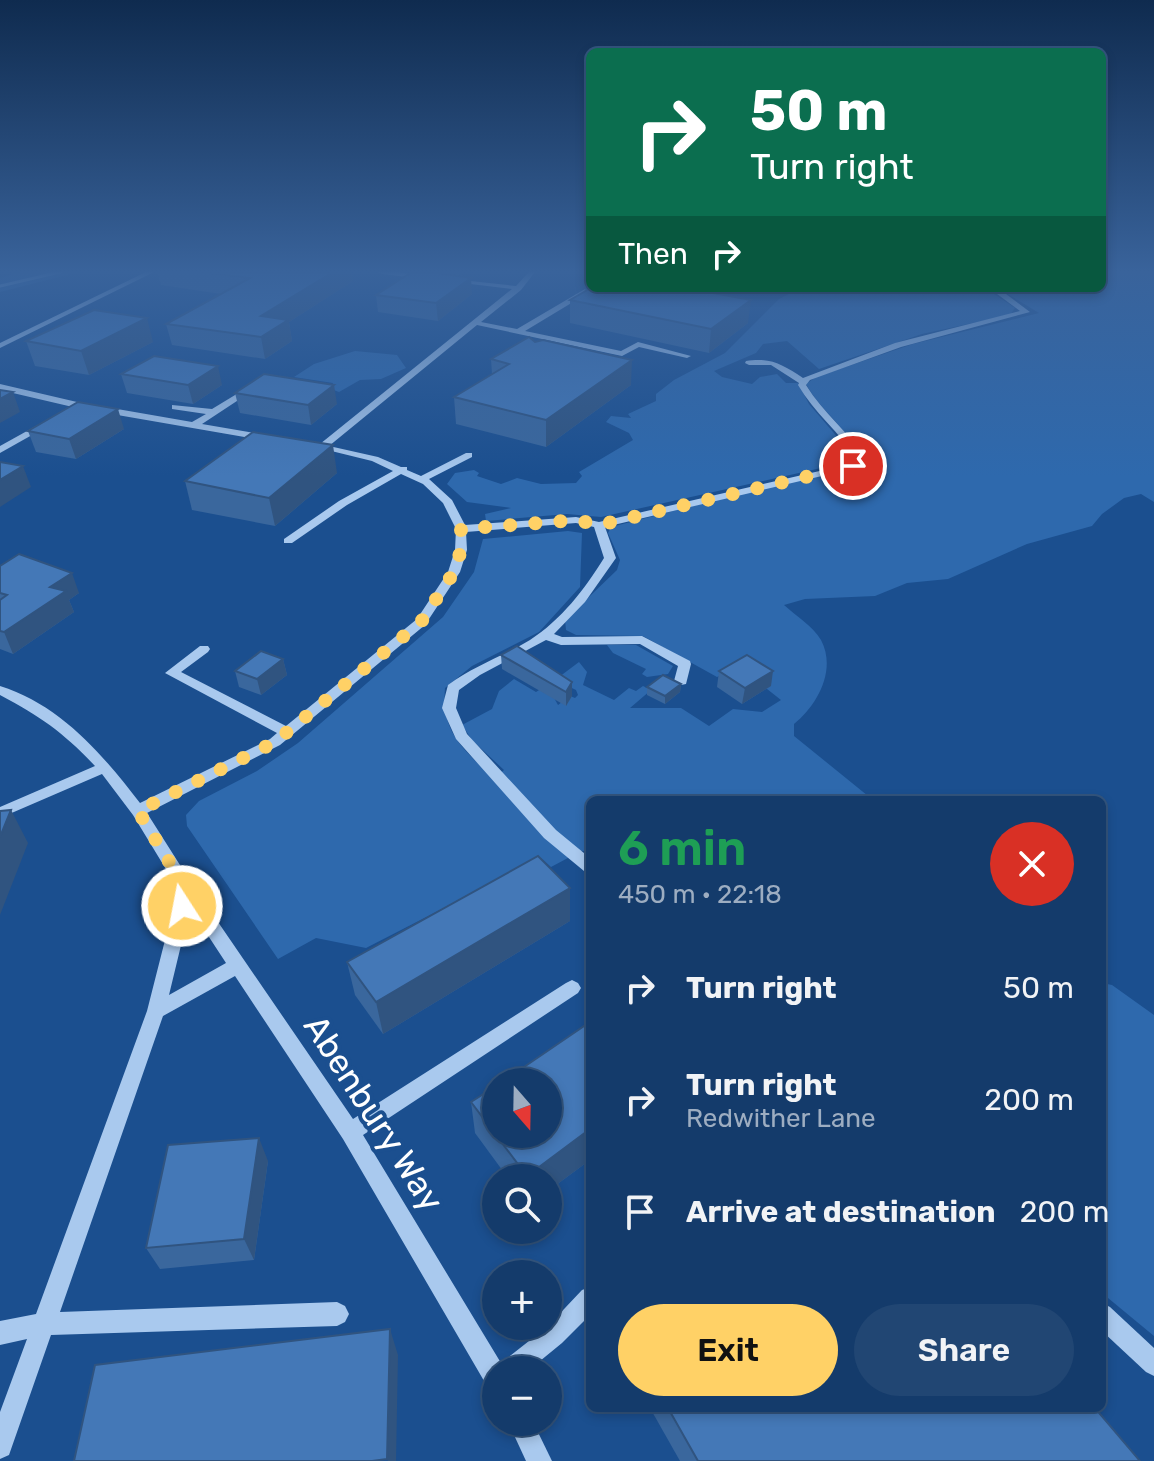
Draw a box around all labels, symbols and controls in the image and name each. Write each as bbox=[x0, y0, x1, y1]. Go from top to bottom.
text: 50 m bbox=[750, 78, 887, 144]
icon: right bbox=[618, 80, 722, 184]
text: Turn right bbox=[750, 145, 914, 188]
icon: right bbox=[704, 232, 748, 276]
text: Then bbox=[618, 236, 688, 272]
pin bbox=[819, 432, 887, 500]
icon: arrive bbox=[831, 444, 875, 488]
text: 6 min bbox=[618, 820, 746, 877]
button: close bbox=[990, 822, 1074, 906]
position arrow bbox=[140, 864, 224, 948]
text: 450 m · 22:18 bbox=[618, 879, 782, 910]
icon: right bbox=[618, 966, 662, 1010]
text: Turn right bbox=[686, 970, 837, 1006]
text: 50 m bbox=[1003, 970, 1074, 1006]
street label: Abenbury Way bbox=[295, 1008, 452, 1219]
text: Turn right bbox=[686, 1067, 837, 1103]
north arrow bbox=[482, 1068, 562, 1148]
map controls bbox=[482, 1068, 562, 1436]
icon: right bbox=[618, 1078, 662, 1122]
text: 200 m bbox=[984, 1082, 1074, 1118]
text: Redwither Lane bbox=[686, 1103, 876, 1134]
button: search bbox=[482, 1164, 562, 1244]
icon: arrive bbox=[618, 1190, 662, 1234]
text: Arrive at destination bbox=[686, 1194, 996, 1230]
text: 200 m bbox=[1020, 1194, 1109, 1230]
button: + bbox=[482, 1260, 562, 1340]
button: Exit bbox=[618, 1304, 838, 1396]
button: Share bbox=[854, 1304, 1074, 1396]
button: − bbox=[482, 1356, 562, 1436]

